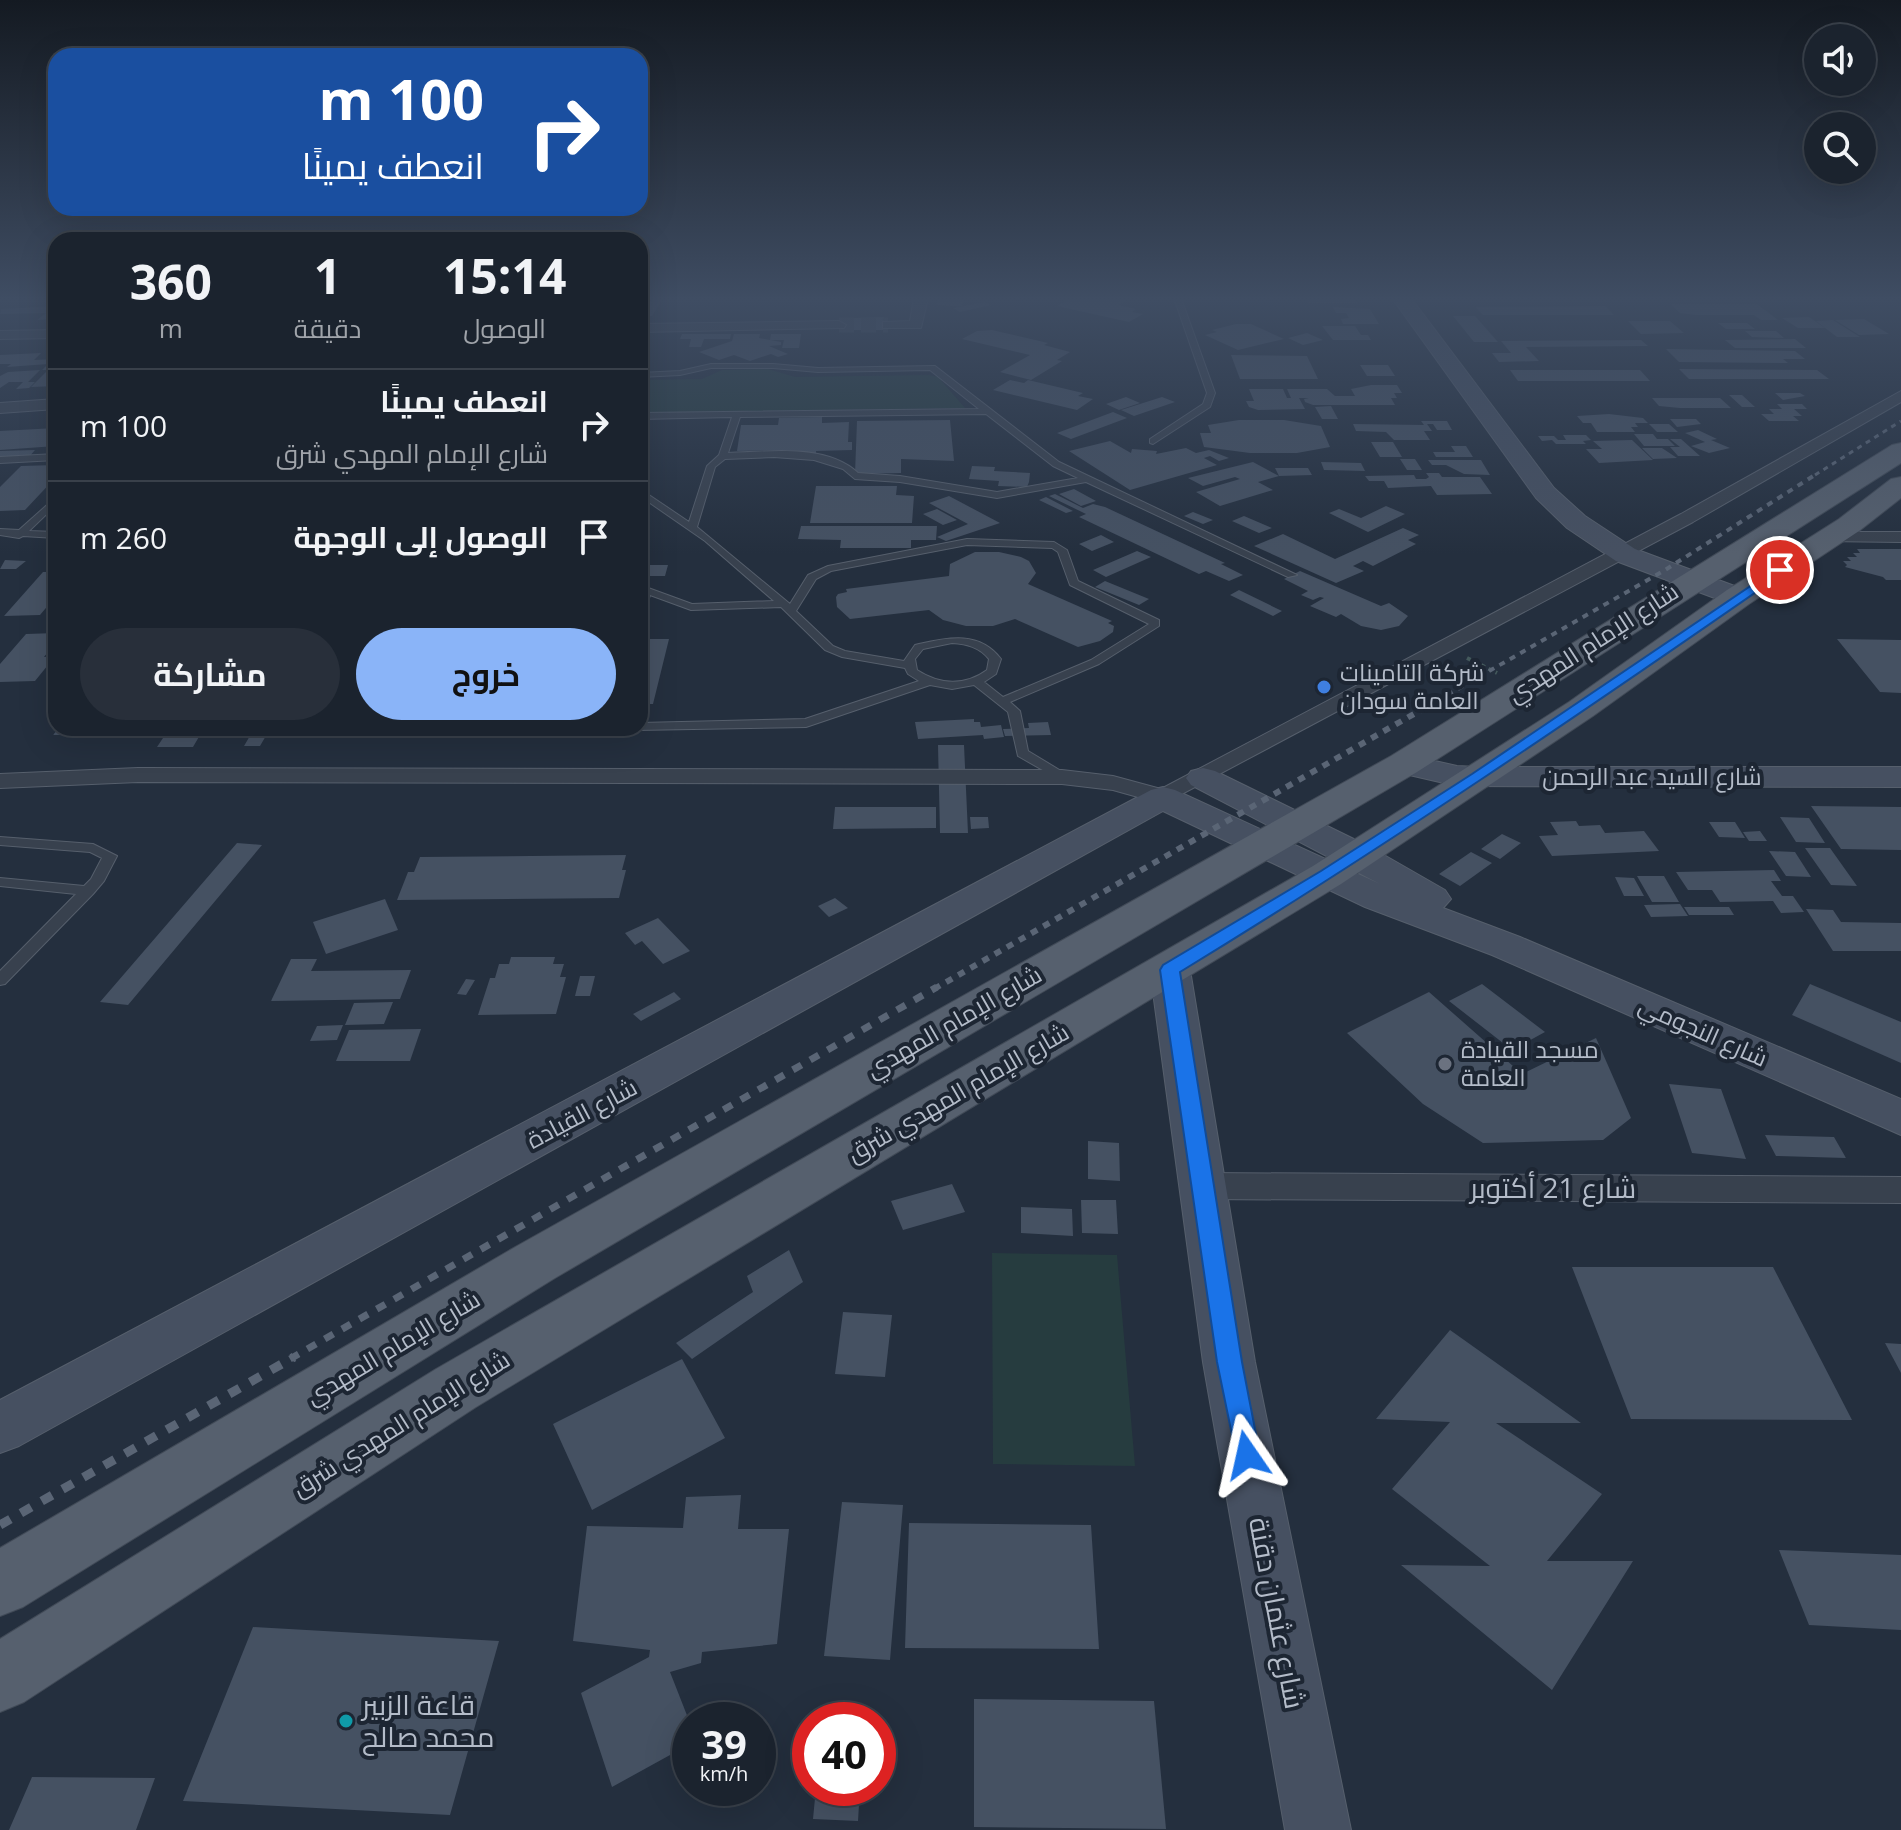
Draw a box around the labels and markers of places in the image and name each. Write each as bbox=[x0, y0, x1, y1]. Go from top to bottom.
pin bbox=[1746, 536, 1814, 604]
place label: شركة التامينات العامة سودان bbox=[1340, 655, 1485, 716]
marker: شركة التامينات العامة سودان bbox=[1315, 678, 1333, 696]
place label: مسجد القيادة العامة bbox=[1461, 1032, 1599, 1093]
marker: مسجد القيادة العامة bbox=[1436, 1055, 1454, 1073]
place label: قاعة الزبير محمد صالح bbox=[360, 1685, 495, 1756]
marker: قاعة الزبير محمد صالح bbox=[337, 1712, 355, 1730]

